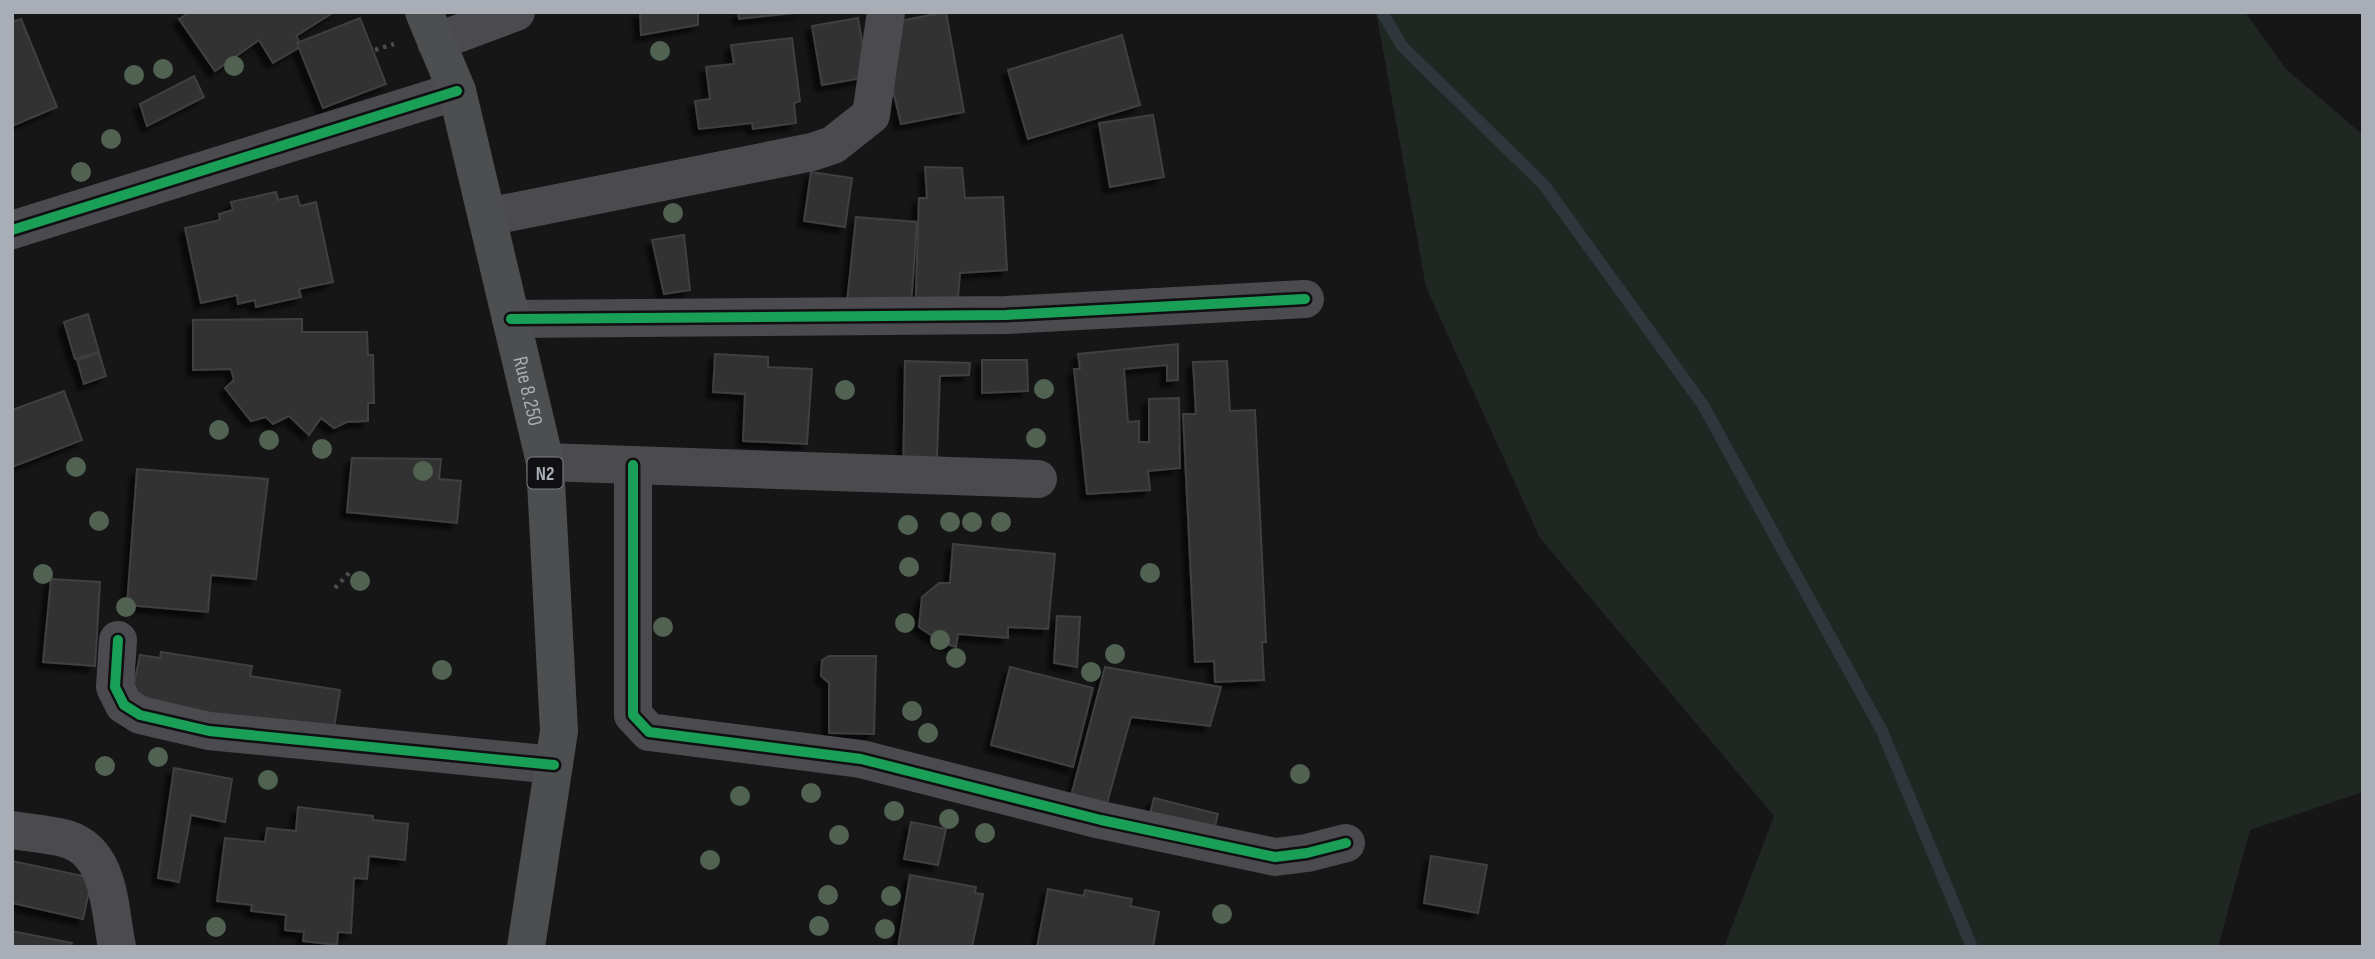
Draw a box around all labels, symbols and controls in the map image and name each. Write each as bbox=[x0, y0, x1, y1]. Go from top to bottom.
street label: Rue 8.250 bbox=[507, 354, 548, 428]
road number: N2 bbox=[528, 458, 562, 488]

